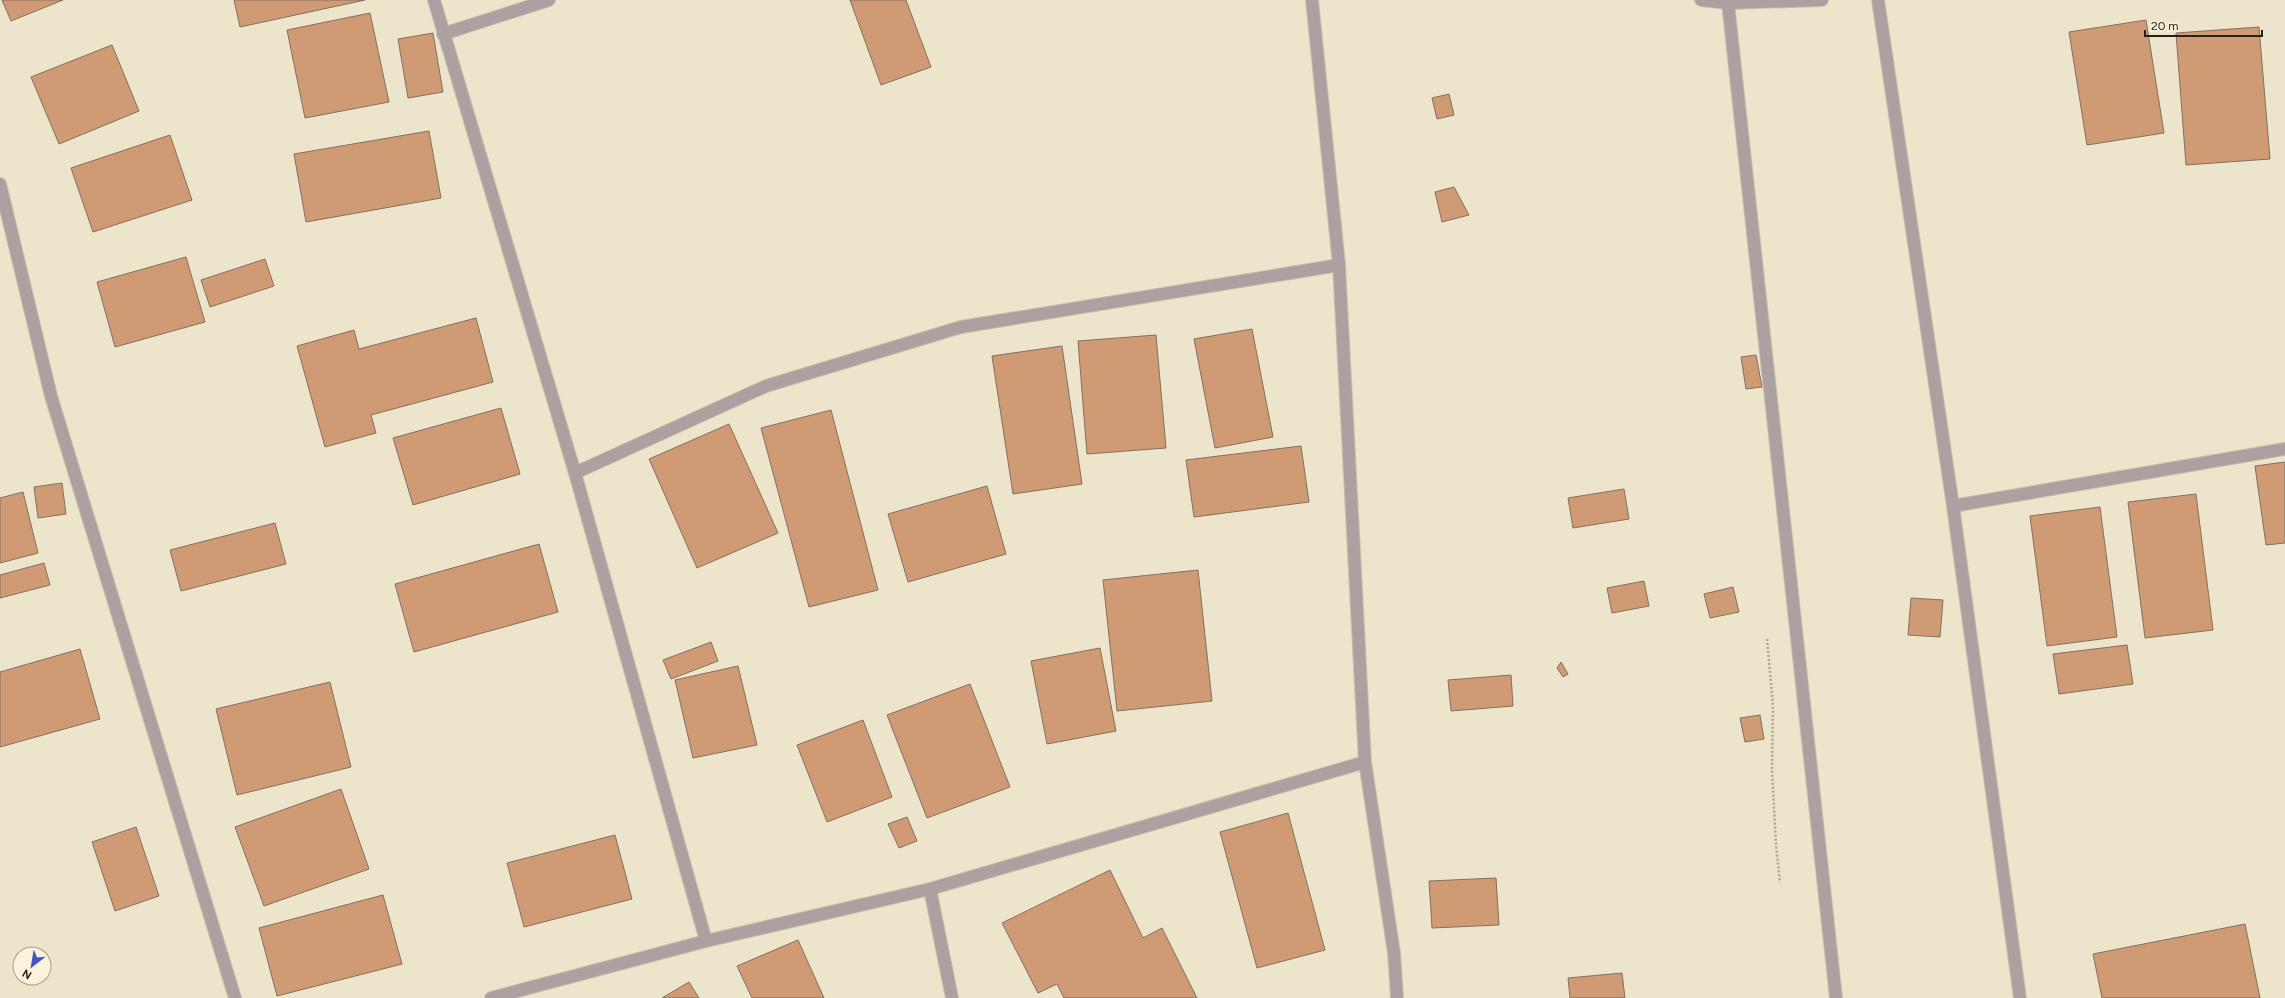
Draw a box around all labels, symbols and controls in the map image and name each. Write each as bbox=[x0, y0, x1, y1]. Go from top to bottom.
scale bar bbox=[2145, 12, 2262, 38]
text: 20 m bbox=[2151, 19, 2179, 33]
north arrow bbox=[12, 946, 52, 986]
text: N bbox=[20, 966, 34, 982]

